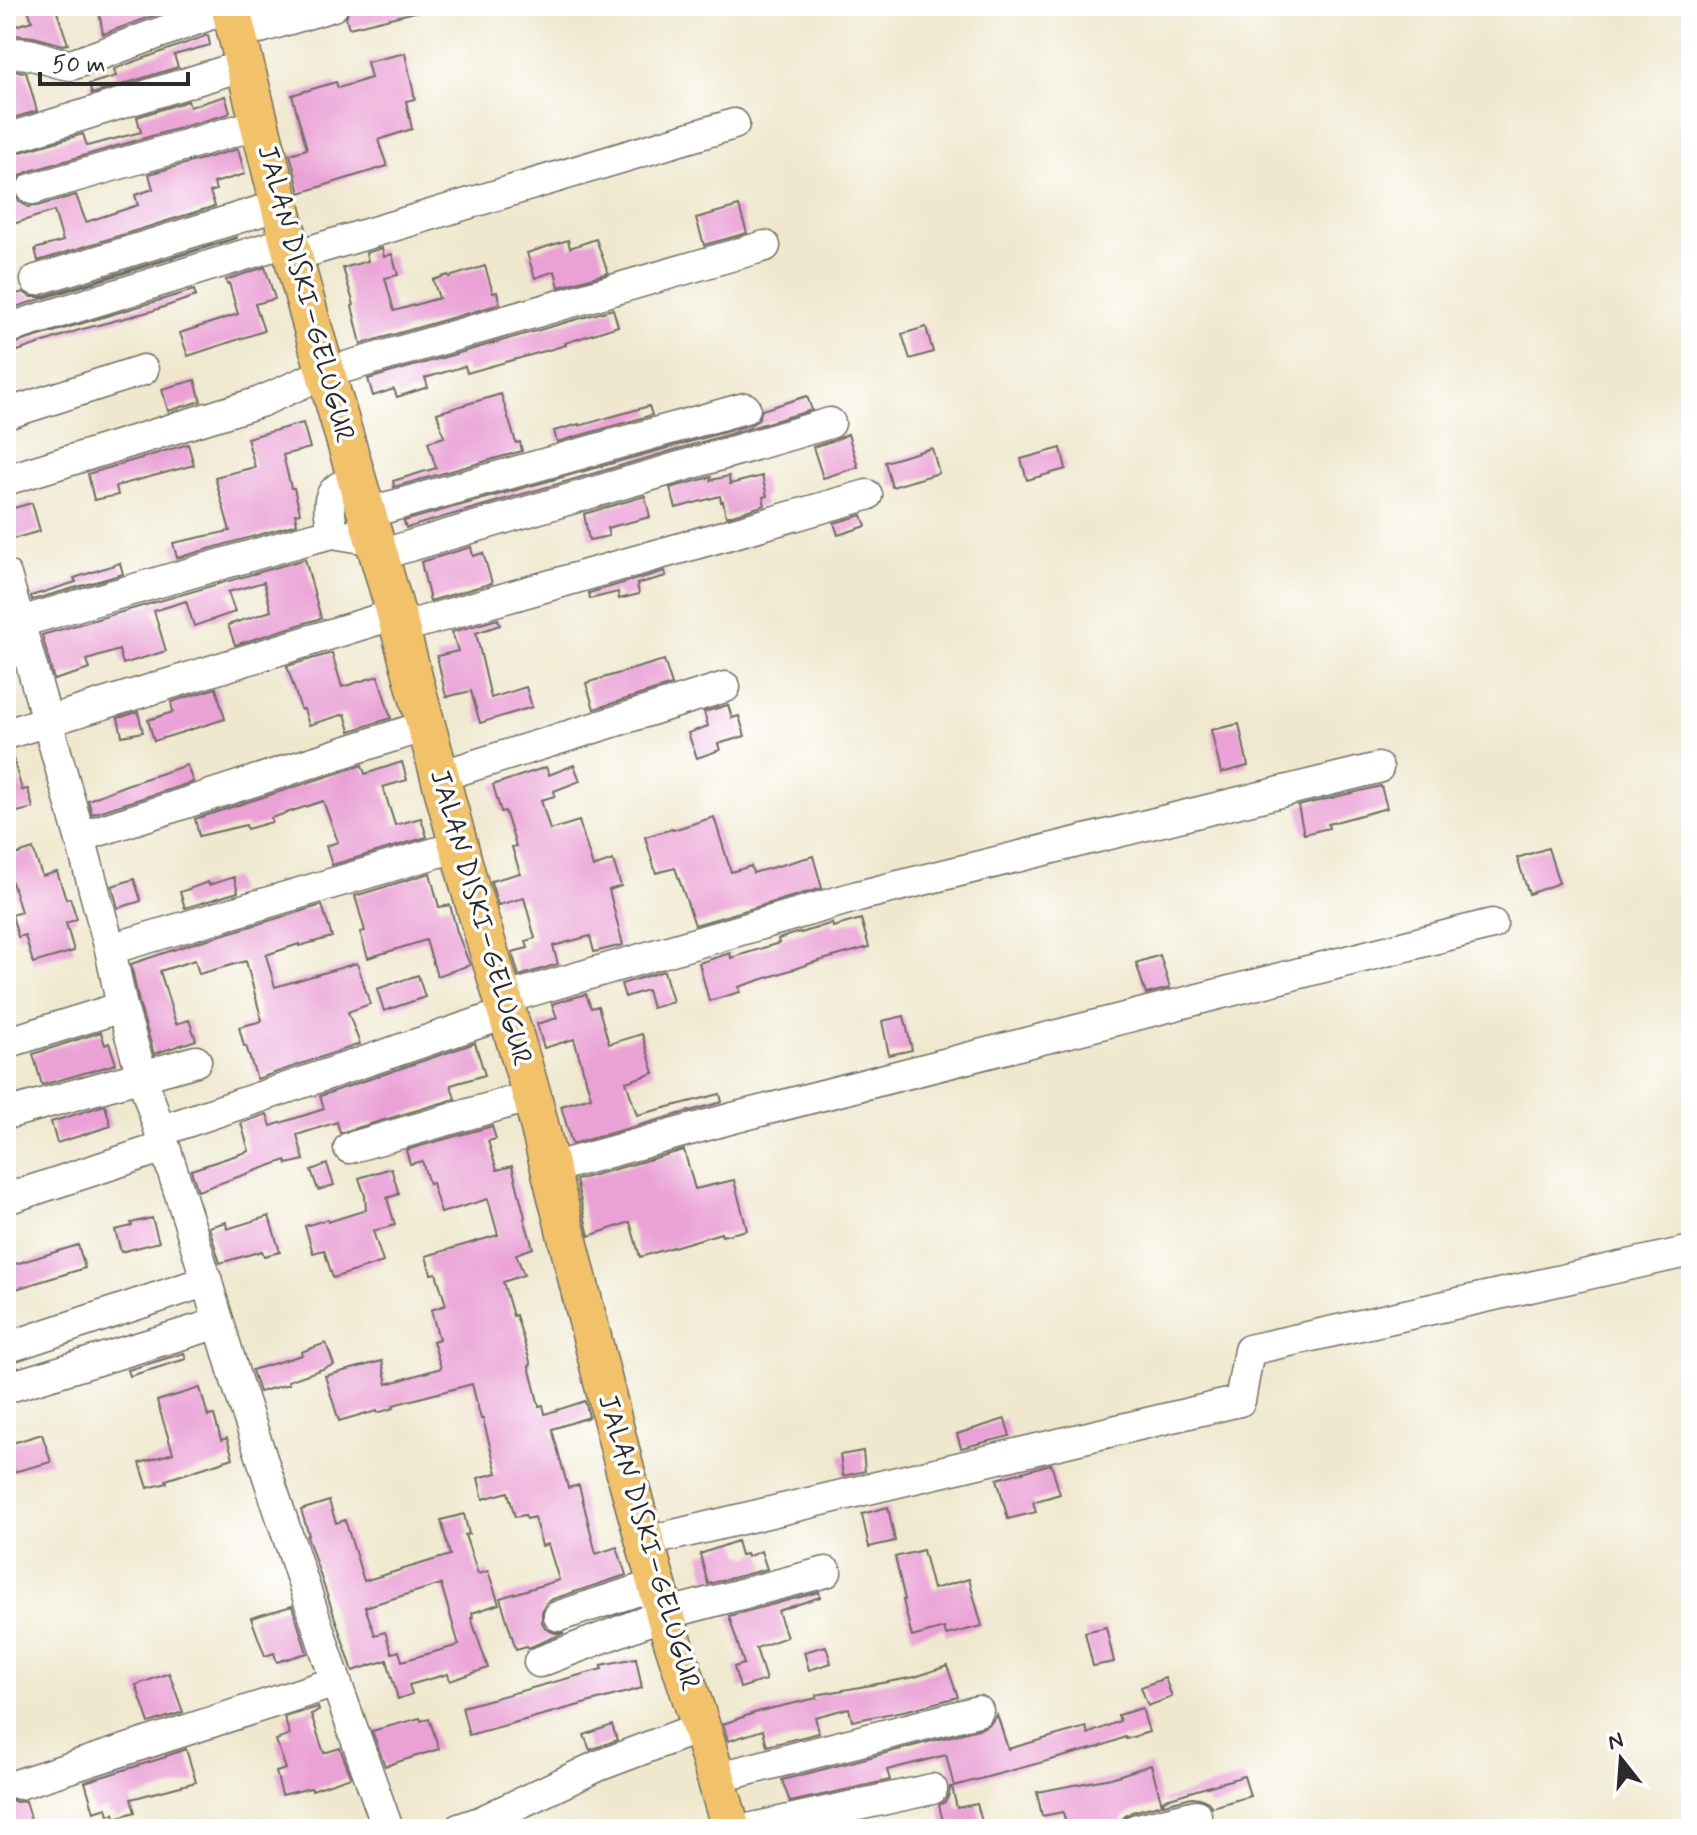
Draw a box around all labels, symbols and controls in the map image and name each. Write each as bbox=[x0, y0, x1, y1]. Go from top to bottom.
scale bar bbox=[40, 36, 188, 86]
text: 50 m bbox=[52, 50, 106, 81]
street label: JALAN DISKI–GELUGUR bbox=[247, 141, 363, 447]
street label: JALAN DISKI–GELUGUR bbox=[420, 765, 540, 1071]
street label: JALAN DISKI–GELUGUR bbox=[588, 1390, 708, 1696]
north arrow bbox=[1581, 1719, 1661, 1799]
text: N bbox=[1605, 1726, 1627, 1757]

